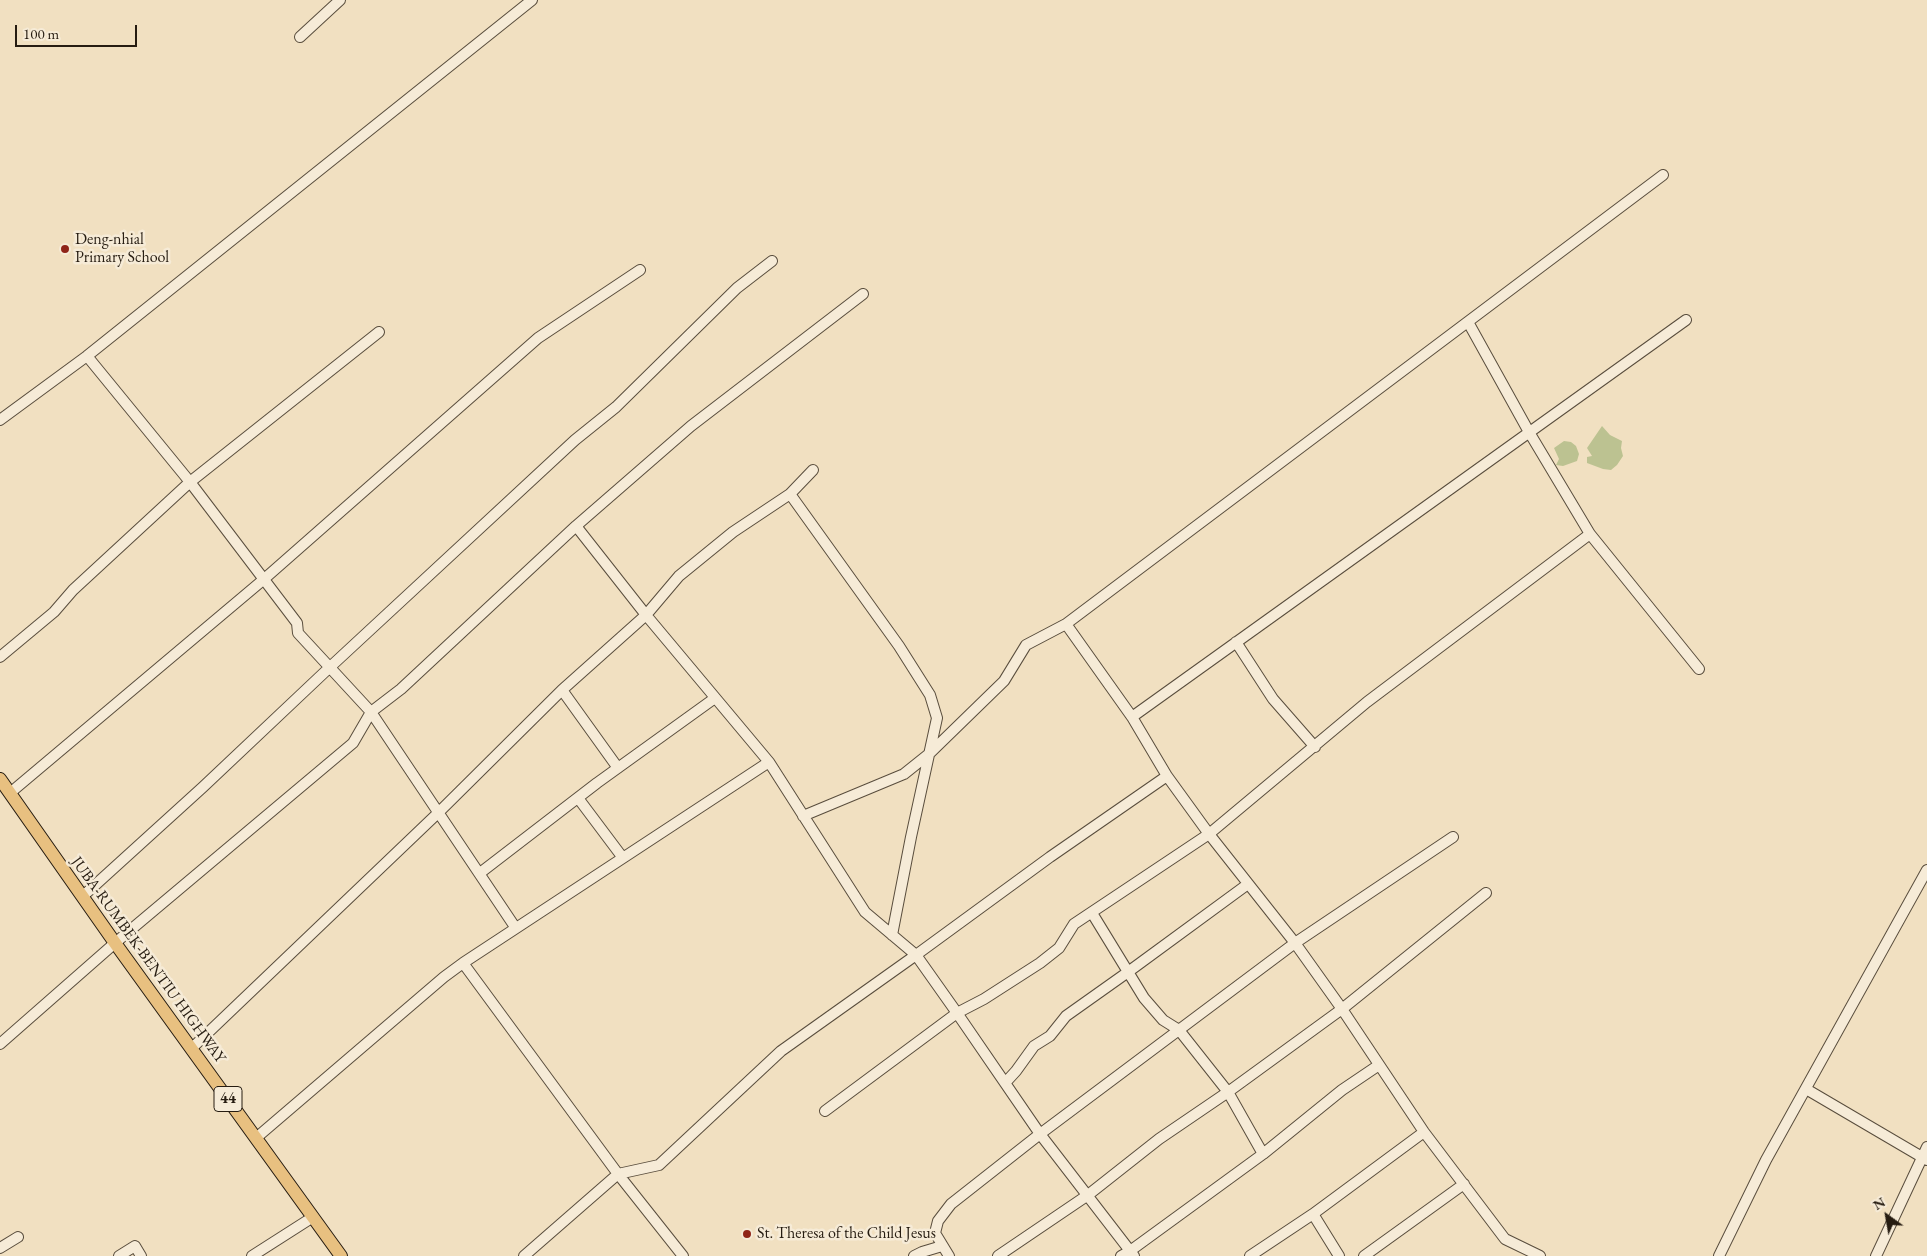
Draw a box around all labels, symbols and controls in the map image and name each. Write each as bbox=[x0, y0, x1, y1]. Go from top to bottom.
scale bar bbox=[18, 15, 140, 47]
text: 100 m bbox=[23, 24, 59, 43]
place label: Deng-nhial Primary School bbox=[75, 230, 169, 268]
marker: Deng-nhial Primary School bbox=[59, 243, 71, 255]
street label: JUBA-RUMBEK-BENTIU HIGHWAY bbox=[67, 853, 229, 1067]
road number: 44 bbox=[214, 1086, 242, 1112]
north arrow bbox=[1862, 1191, 1912, 1241]
text: N bbox=[1869, 1193, 1889, 1214]
place label: St. Theresa of the Child Jesus bbox=[757, 1224, 936, 1244]
marker: St. Theresa of the Child Jesus bbox=[741, 1228, 753, 1240]

